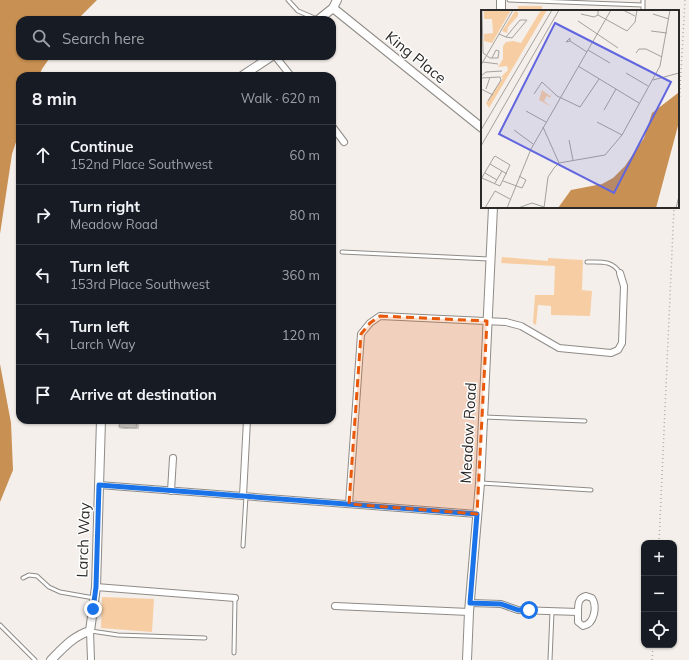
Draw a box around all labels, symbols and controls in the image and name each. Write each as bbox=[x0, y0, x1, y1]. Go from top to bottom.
inset map bbox=[481, 10, 679, 208]
search box bbox=[16, 16, 336, 60]
icon: search bbox=[30, 27, 52, 49]
street label: King Place bbox=[382, 27, 450, 87]
text: Search here bbox=[62, 29, 144, 48]
text: 8 min bbox=[32, 88, 77, 109]
text: Walk · 620 m bbox=[241, 90, 320, 106]
text: Continue bbox=[70, 137, 133, 156]
icon: ahead bbox=[32, 144, 54, 166]
text: 60 m bbox=[290, 147, 320, 163]
text: 152nd Place Southwest bbox=[70, 156, 213, 172]
text: Turn right bbox=[70, 197, 140, 216]
icon: right bbox=[32, 204, 54, 226]
text: 80 m bbox=[290, 207, 320, 223]
text: Meadow Road bbox=[70, 216, 158, 232]
text: Turn left bbox=[70, 257, 129, 276]
icon: left bbox=[32, 264, 54, 286]
text: 360 m bbox=[282, 267, 320, 283]
text: 153rd Place Southwest bbox=[70, 276, 210, 292]
text: Turn left bbox=[70, 317, 129, 336]
icon: left bbox=[32, 324, 54, 346]
text: 120 m bbox=[282, 327, 320, 343]
text: Larch Way bbox=[70, 336, 135, 352]
street label: Meadow Road bbox=[456, 382, 480, 484]
icon: arrive bbox=[32, 384, 54, 406]
text: Arrive at destination bbox=[70, 385, 217, 404]
street label: Larch Way bbox=[72, 502, 94, 578]
map controls bbox=[641, 540, 677, 648]
button: + bbox=[641, 540, 677, 576]
button: − bbox=[641, 576, 677, 612]
route end bbox=[84, 600, 102, 618]
route start bbox=[520, 601, 538, 619]
button: locate bbox=[641, 612, 677, 648]

